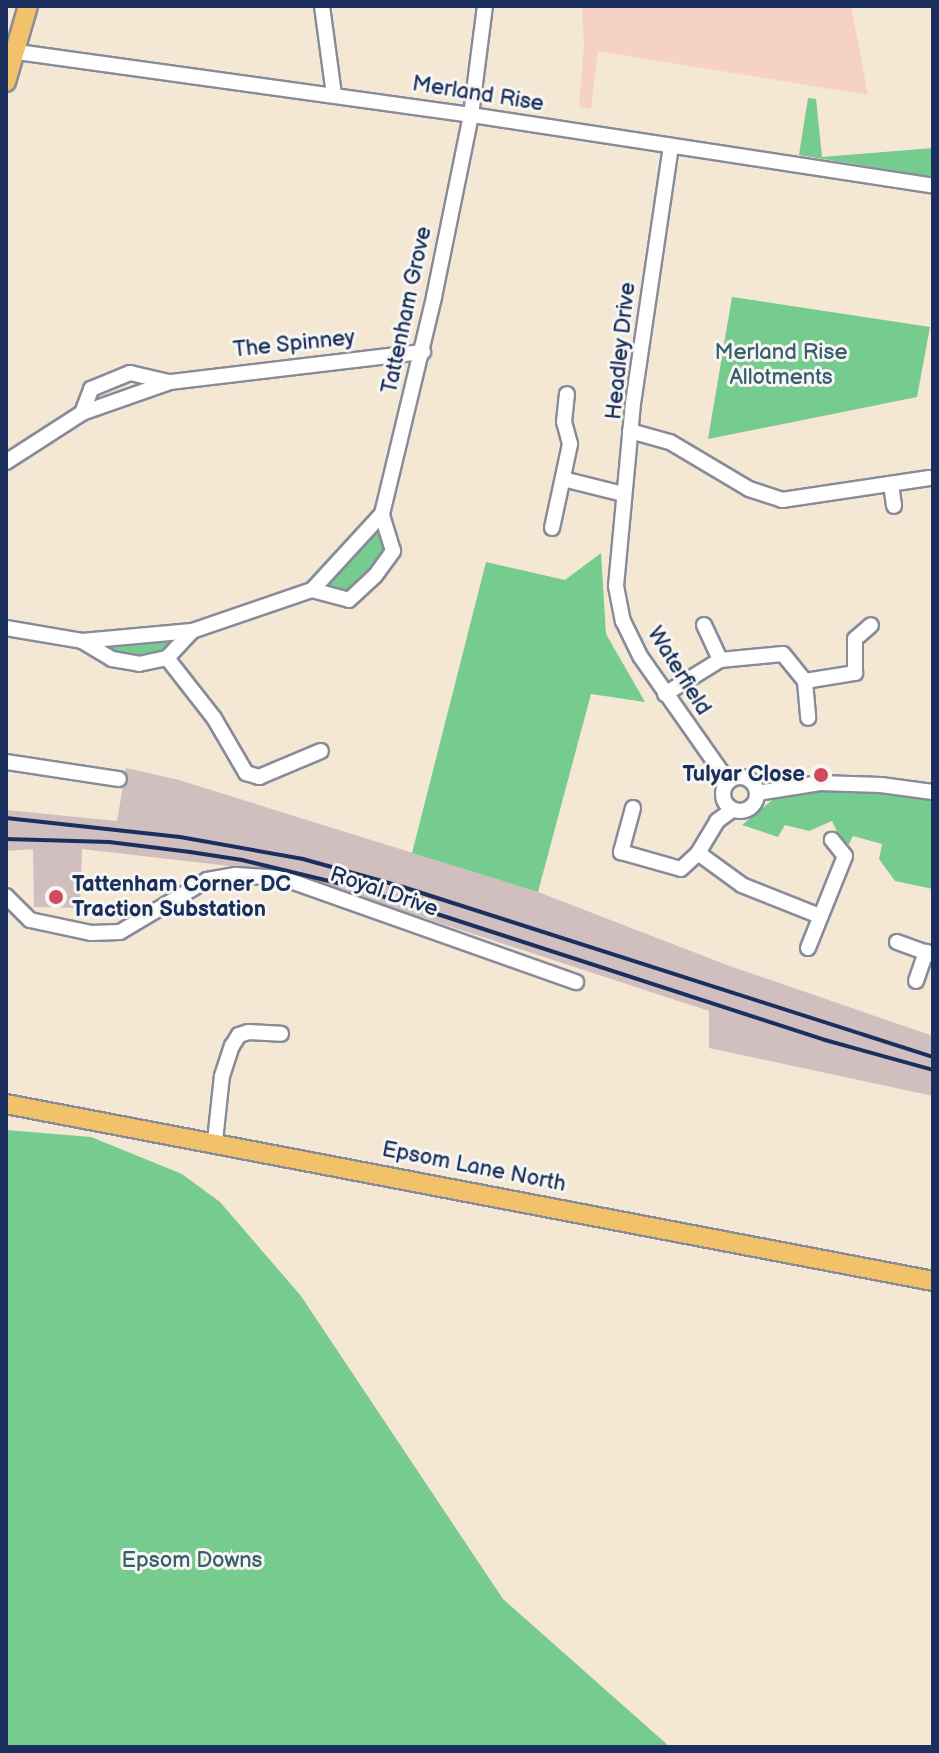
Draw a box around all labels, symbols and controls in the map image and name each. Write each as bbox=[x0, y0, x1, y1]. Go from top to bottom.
street label: Merland Rise bbox=[410, 71, 546, 117]
street label: Tattenham Grove bbox=[376, 224, 438, 396]
street label: Headley Drive bbox=[601, 280, 641, 422]
street label: The Spinney bbox=[232, 324, 356, 364]
park label: Merland Rise Allotments bbox=[715, 339, 847, 390]
street label: Waterfield bbox=[641, 622, 717, 720]
place label: Tulyar Close bbox=[682, 762, 805, 788]
marker: Tulyar Close bbox=[812, 766, 830, 784]
street label: Royal Drive bbox=[327, 861, 441, 923]
place label: Tattenham Corner DC Traction Substation bbox=[72, 871, 291, 922]
marker: Tattenham Corner DC Traction Substation bbox=[47, 888, 65, 906]
street label: Epsom Lane North bbox=[380, 1136, 568, 1198]
park label: Epsom Downs bbox=[122, 1548, 262, 1574]

